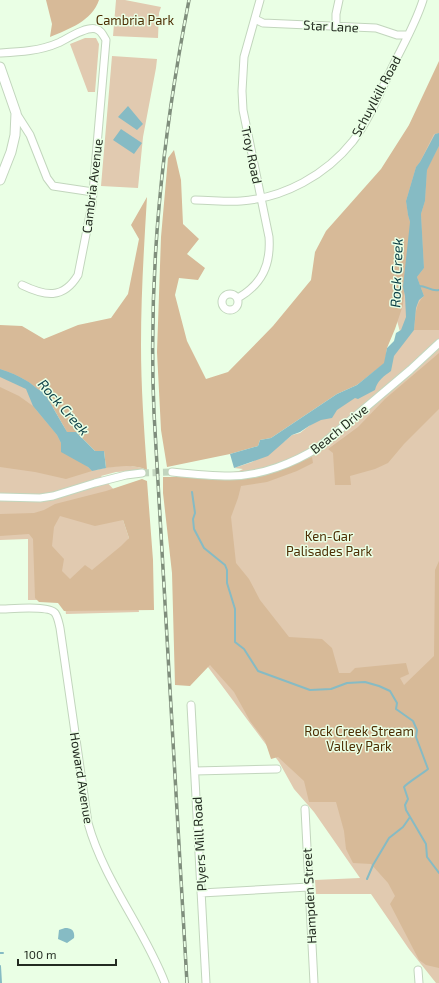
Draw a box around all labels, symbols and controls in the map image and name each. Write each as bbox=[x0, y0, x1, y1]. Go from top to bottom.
park label: Cambria Park bbox=[96, 12, 175, 28]
street label: Star Lane bbox=[303, 17, 359, 35]
street label: Schuylkill Road bbox=[348, 53, 404, 139]
street label: Troy Road bbox=[238, 125, 266, 185]
street label: Cambria Avenue bbox=[78, 138, 106, 234]
water label: Rock Creek bbox=[386, 238, 406, 308]
water label: Rock Creek bbox=[35, 375, 93, 439]
street label: Beach Drive bbox=[307, 401, 371, 457]
park label: Ken-Gar Palisades Park bbox=[286, 528, 372, 559]
park label: Rock Creek Stream Valley Park bbox=[304, 723, 414, 754]
street label: Howard Avenue bbox=[67, 731, 97, 825]
street label: Plyers Mill Road bbox=[189, 796, 209, 892]
street label: Hampden Street bbox=[299, 848, 319, 944]
scale bar bbox=[18, 941, 116, 967]
text: 100 m bbox=[24, 947, 56, 961]

